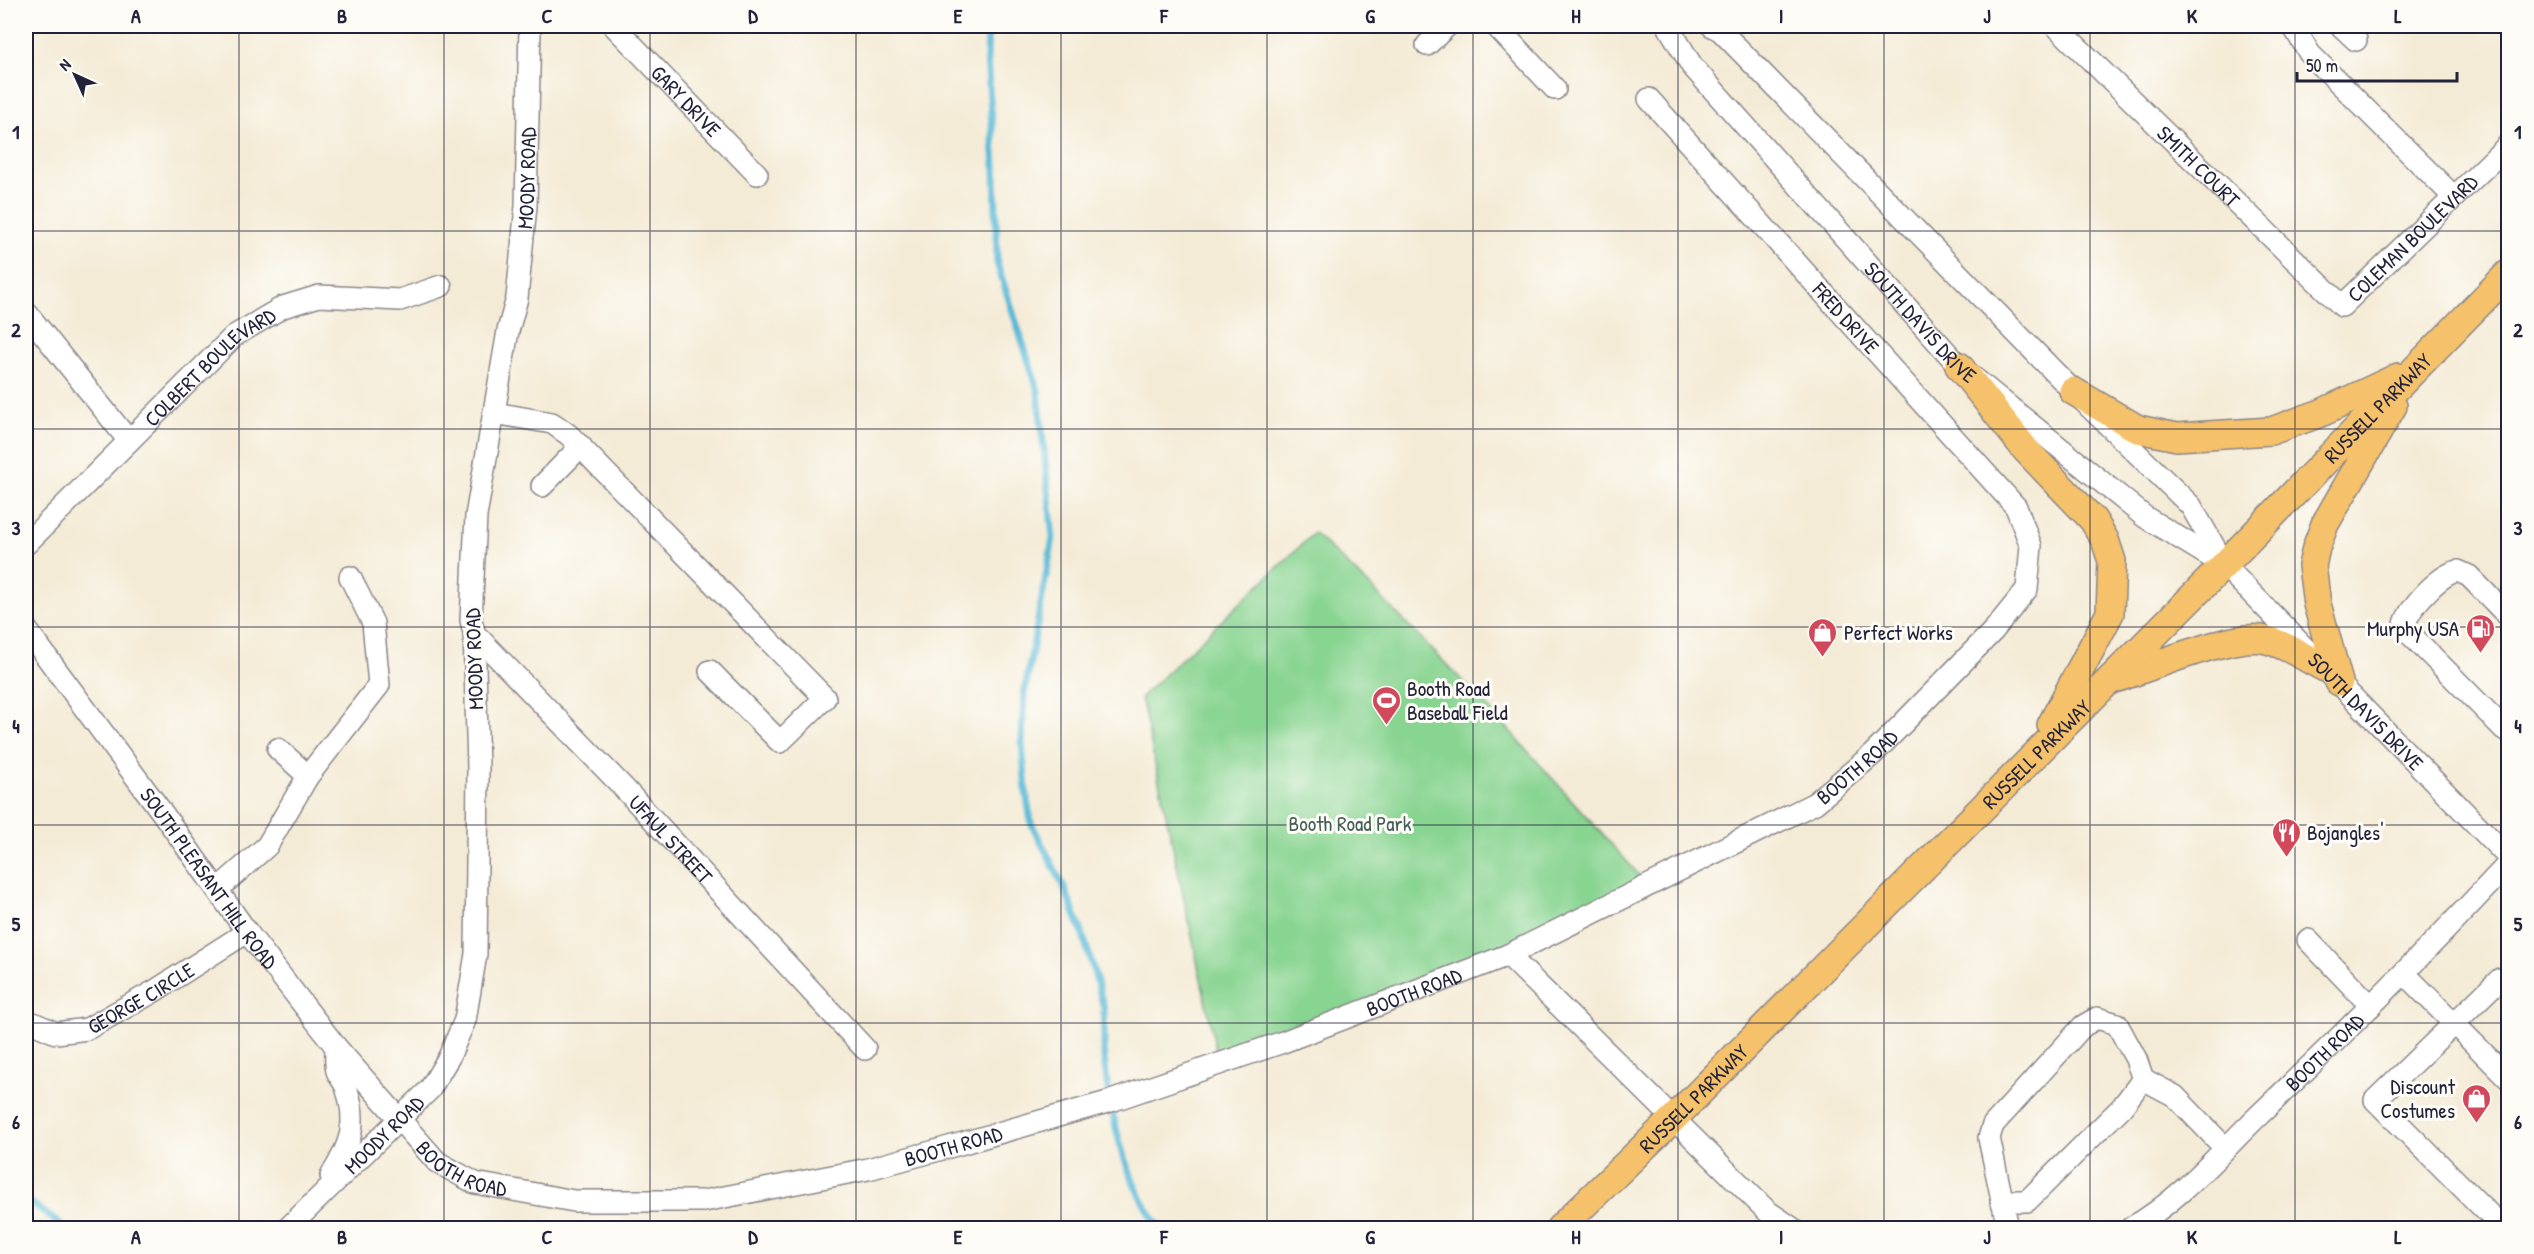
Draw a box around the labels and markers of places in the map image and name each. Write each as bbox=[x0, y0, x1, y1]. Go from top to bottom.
fuel station icon: Murphy USA bbox=[2464, 612, 2496, 654]
place label: Murphy USA bbox=[2367, 614, 2459, 643]
shop icon: Perfect Works bbox=[1807, 616, 1839, 658]
place label: Perfect Works bbox=[1844, 618, 1953, 647]
place label: Booth Road Baseball Field bbox=[1407, 674, 1508, 727]
sports icon: Booth Road Baseball Field bbox=[1370, 684, 1402, 726]
restaurant icon: Bojangles' bbox=[2270, 816, 2302, 858]
place label: Bojangles' bbox=[2307, 818, 2384, 847]
place label: Discount Costumes bbox=[2381, 1072, 2456, 1125]
shop icon: Discount Costumes bbox=[2460, 1082, 2492, 1124]

